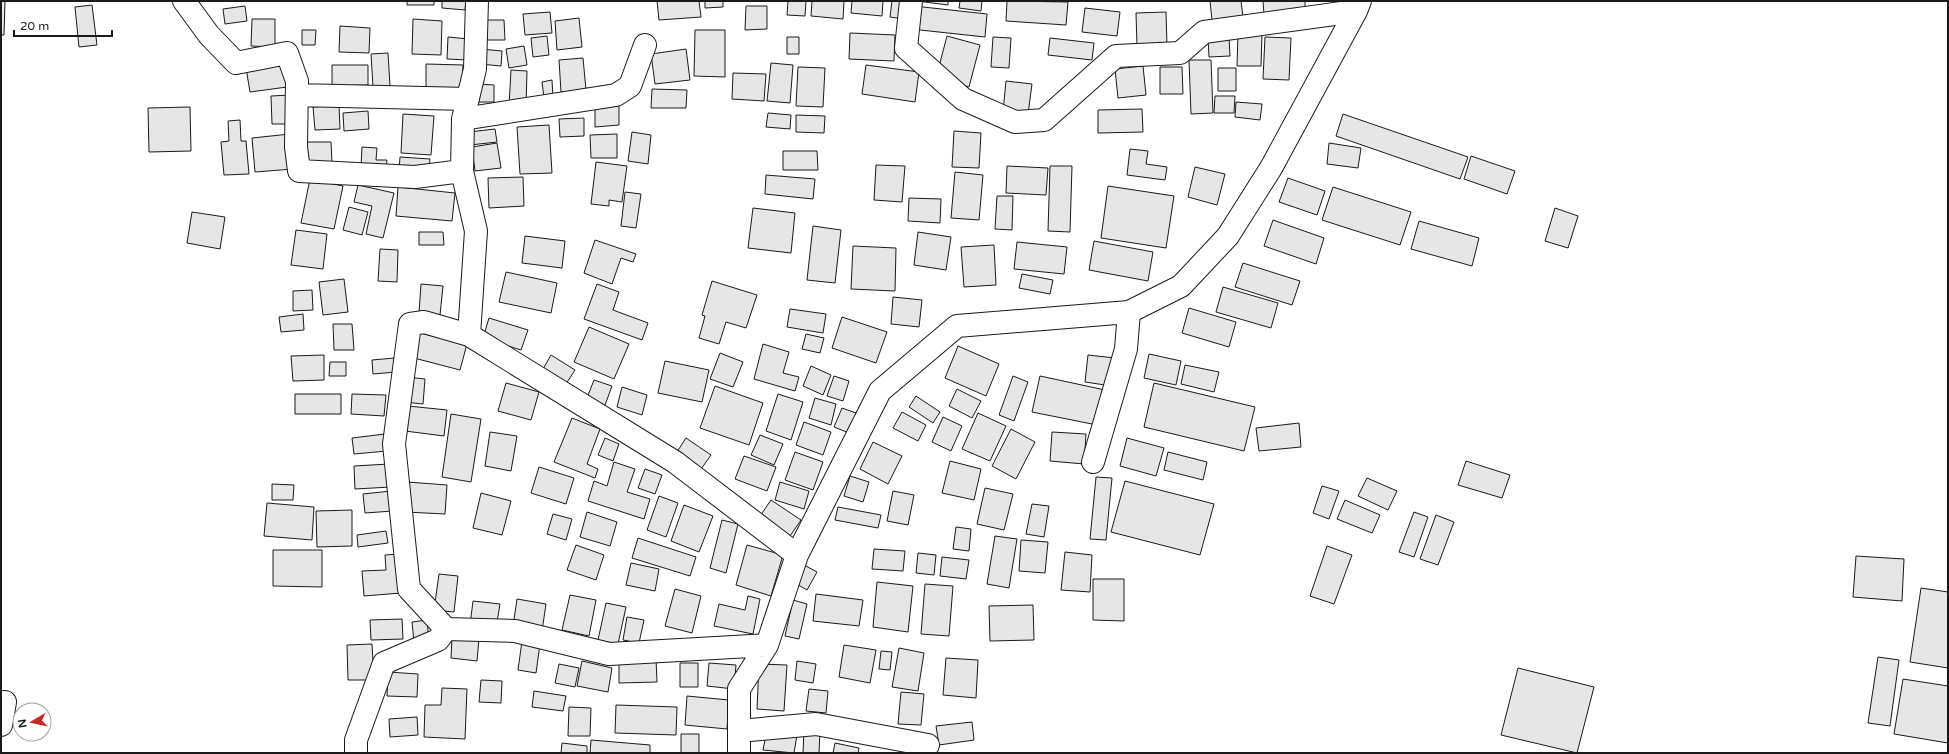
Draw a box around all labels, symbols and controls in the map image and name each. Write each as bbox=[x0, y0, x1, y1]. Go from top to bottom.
scale bar bbox=[14, 12, 112, 38]
text: 20 m bbox=[20, 19, 49, 33]
north arrow bbox=[12, 702, 52, 742]
text: N bbox=[16, 718, 30, 729]

